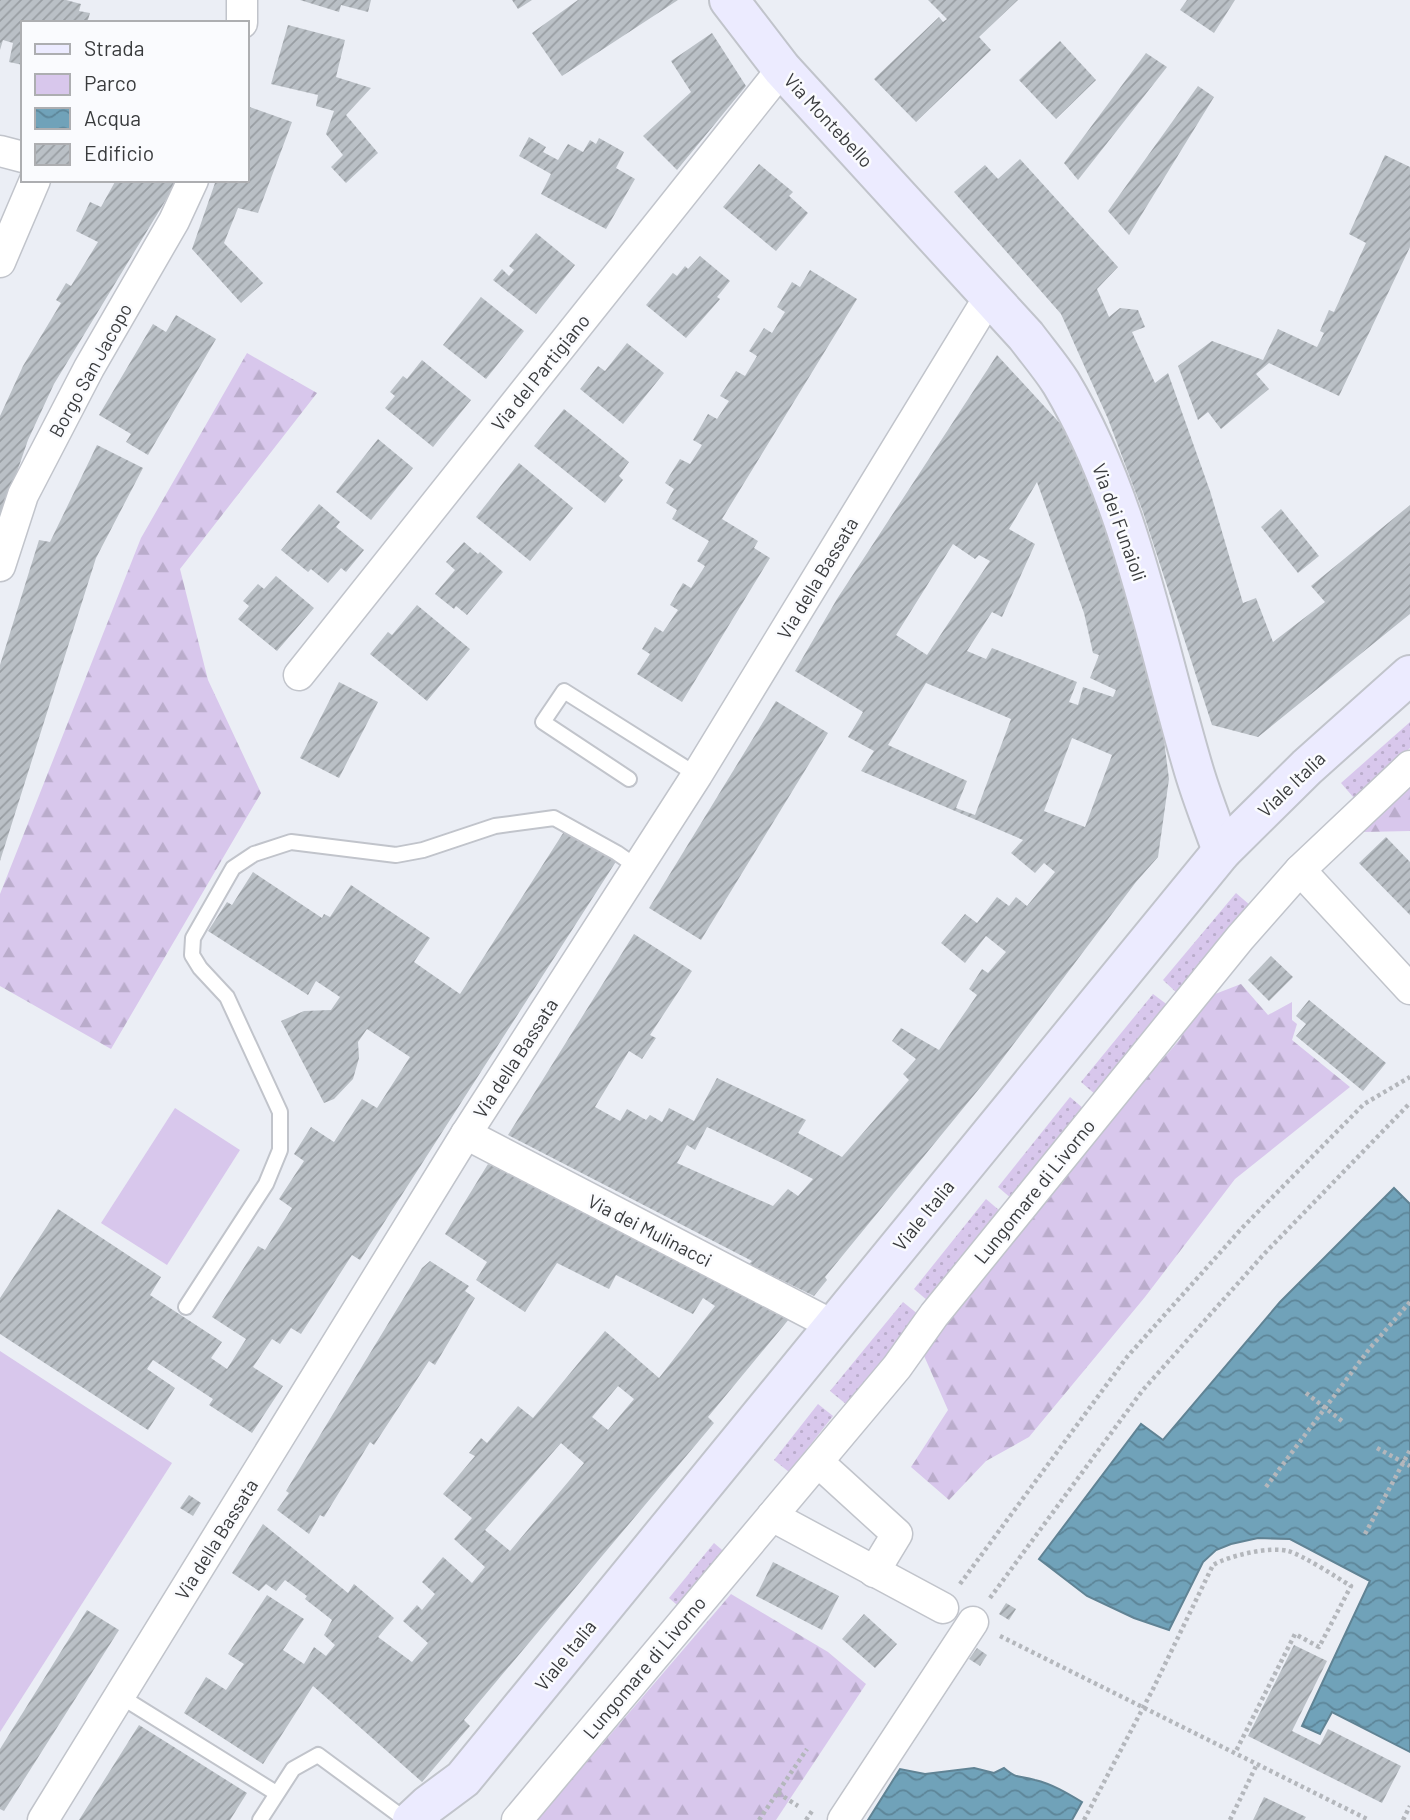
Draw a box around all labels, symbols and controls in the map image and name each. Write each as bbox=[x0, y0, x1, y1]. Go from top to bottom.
legend bbox=[21, 21, 248, 182]
text: Strada bbox=[84, 35, 144, 60]
street label: Via Montebello bbox=[780, 68, 878, 172]
text: Parco bbox=[84, 70, 137, 95]
text: Acqua bbox=[84, 105, 141, 130]
text: Edificio bbox=[84, 140, 154, 165]
street label: Borgo San Jacopo bbox=[44, 299, 136, 441]
street label: Via del Partigiano bbox=[486, 309, 594, 435]
street label: Via dei Funaioli bbox=[1088, 460, 1152, 584]
street label: Via della Bassata bbox=[772, 513, 862, 643]
street label: Viale Italia bbox=[1253, 746, 1329, 822]
street label: Via della Bassata bbox=[468, 994, 562, 1122]
street label: Lungomare di Livorno bbox=[969, 1114, 1099, 1268]
street label: Viale Italia bbox=[887, 1175, 959, 1255]
street label: Via dei Mulinacci bbox=[584, 1189, 716, 1271]
street label: Via della Bassata bbox=[170, 1474, 262, 1604]
street label: Lungomare di Livorno bbox=[578, 1591, 710, 1743]
street label: Viale Italia bbox=[529, 1615, 601, 1695]

